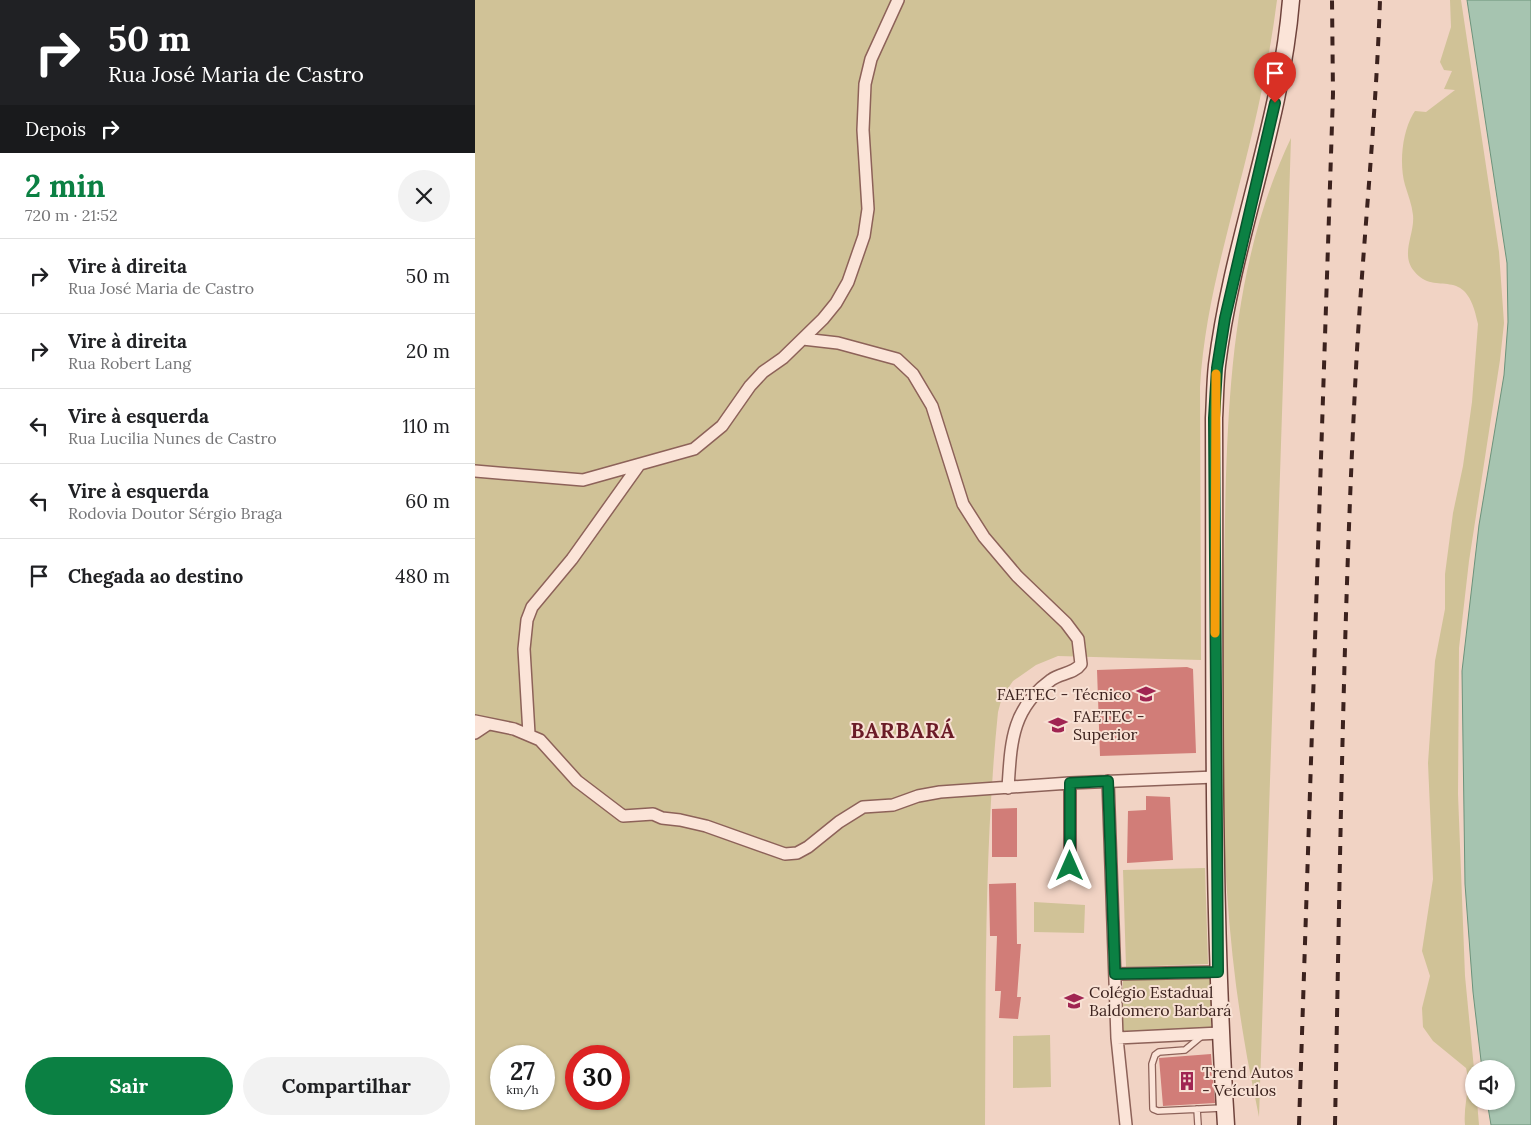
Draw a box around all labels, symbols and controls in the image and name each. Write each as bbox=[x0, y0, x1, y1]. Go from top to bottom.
text: 50 m bbox=[108, 16, 191, 61]
icon: right bbox=[25, 20, 90, 85]
pin bbox=[1254, 52, 1296, 103]
icon: arrive bbox=[1261, 59, 1289, 87]
text: Rua José Maria de Castro bbox=[108, 60, 364, 88]
icon: right bbox=[96, 115, 124, 143]
text: Depois bbox=[25, 117, 86, 141]
text: 2 min bbox=[25, 167, 105, 205]
button: close bbox=[398, 170, 450, 222]
text: 720 m · 21:52 bbox=[25, 205, 118, 225]
text: Vire à direita bbox=[68, 254, 187, 278]
icon: right bbox=[25, 262, 53, 290]
text: 50 m bbox=[406, 264, 450, 288]
text: Rua José Maria de Castro bbox=[68, 278, 254, 298]
text: Vire à direita bbox=[68, 329, 187, 353]
icon: right bbox=[25, 337, 53, 365]
text: 20 m bbox=[406, 339, 450, 363]
text: Rua Robert Lang bbox=[68, 353, 191, 373]
text: Vire à esquerda bbox=[68, 404, 209, 428]
icon: left bbox=[25, 412, 53, 440]
text: 110 m bbox=[402, 414, 450, 438]
text: Rua Lucilia Nunes de Castro bbox=[68, 428, 277, 448]
text: Vire à esquerda bbox=[68, 479, 209, 503]
icon: left bbox=[25, 487, 53, 515]
text: 60 m bbox=[405, 489, 450, 513]
text: Rodovia Doutor Sérgio Braga bbox=[68, 503, 283, 523]
icon: arrive bbox=[25, 562, 53, 590]
text: Chegada ao destino bbox=[68, 564, 243, 588]
text: 480 m bbox=[395, 564, 450, 588]
school or university icon: FAETEC - Técnico bbox=[1135, 683, 1157, 705]
place label: FAETEC - Técnico bbox=[997, 684, 1131, 704]
place label: FAETEC - Superior bbox=[1073, 706, 1145, 744]
school or university icon: FAETEC - Superior bbox=[1047, 714, 1069, 736]
district label: BARBARÁ bbox=[850, 717, 956, 744]
position arrow bbox=[1043, 839, 1095, 891]
place label: Colégio Estadual Baldomero Barbará bbox=[1089, 982, 1232, 1020]
school or university icon: Colégio Estadual Baldomero Barbará bbox=[1063, 990, 1085, 1012]
speed limit sign: 30 bbox=[565, 1045, 630, 1110]
text: 27 bbox=[510, 1055, 535, 1087]
button: Sair bbox=[25, 1057, 233, 1115]
button: Compartilhar bbox=[243, 1057, 450, 1115]
map controls bbox=[1465, 1060, 1515, 1110]
button: sound bbox=[1465, 1060, 1515, 1110]
place label: Trend Autos - Veículos bbox=[1202, 1062, 1294, 1100]
building icon: Trend Autos - Veículos bbox=[1176, 1070, 1198, 1092]
text: km/h bbox=[506, 1082, 539, 1097]

